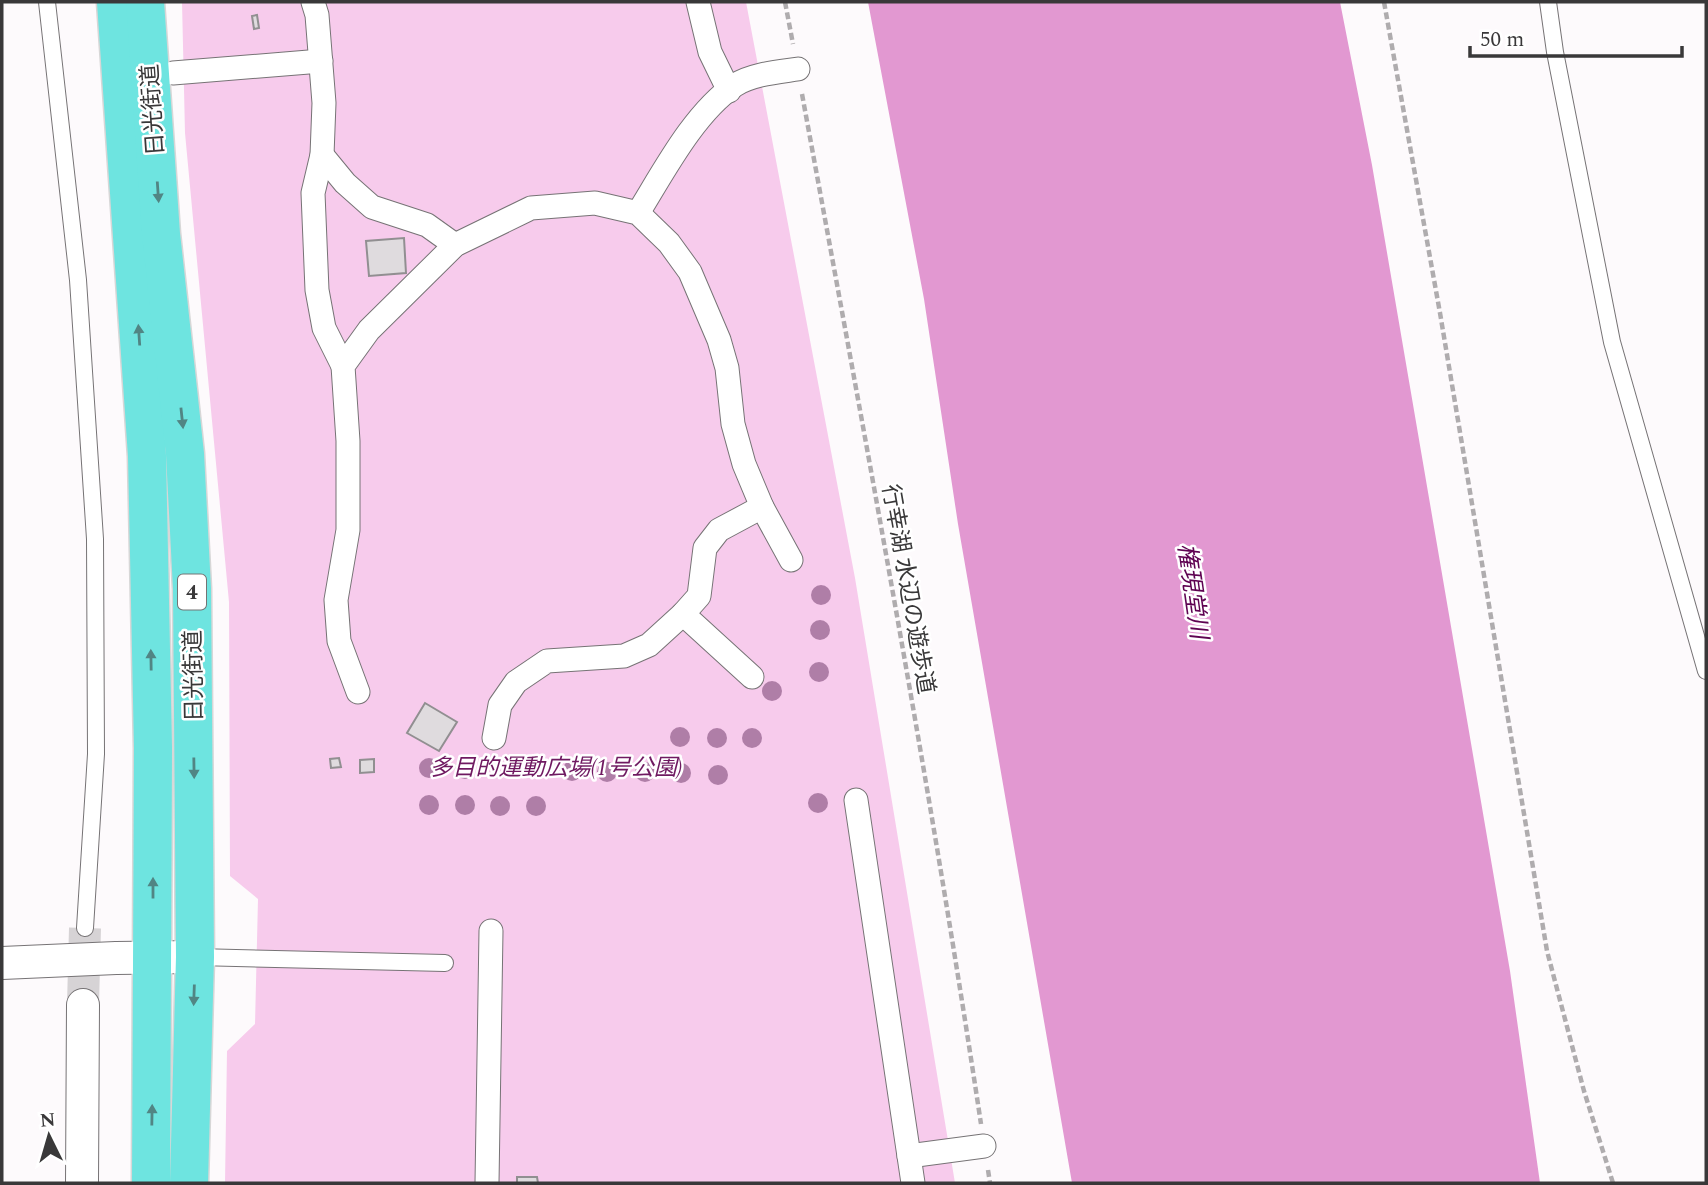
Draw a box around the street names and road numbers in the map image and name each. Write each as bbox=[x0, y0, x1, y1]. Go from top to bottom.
street label: 日光街道 bbox=[133, 63, 174, 157]
street label: 行幸湖 水辺の遊歩道 bbox=[872, 481, 943, 697]
road number: 4 bbox=[178, 574, 206, 610]
street label: 日光街道 bbox=[176, 630, 213, 722]

